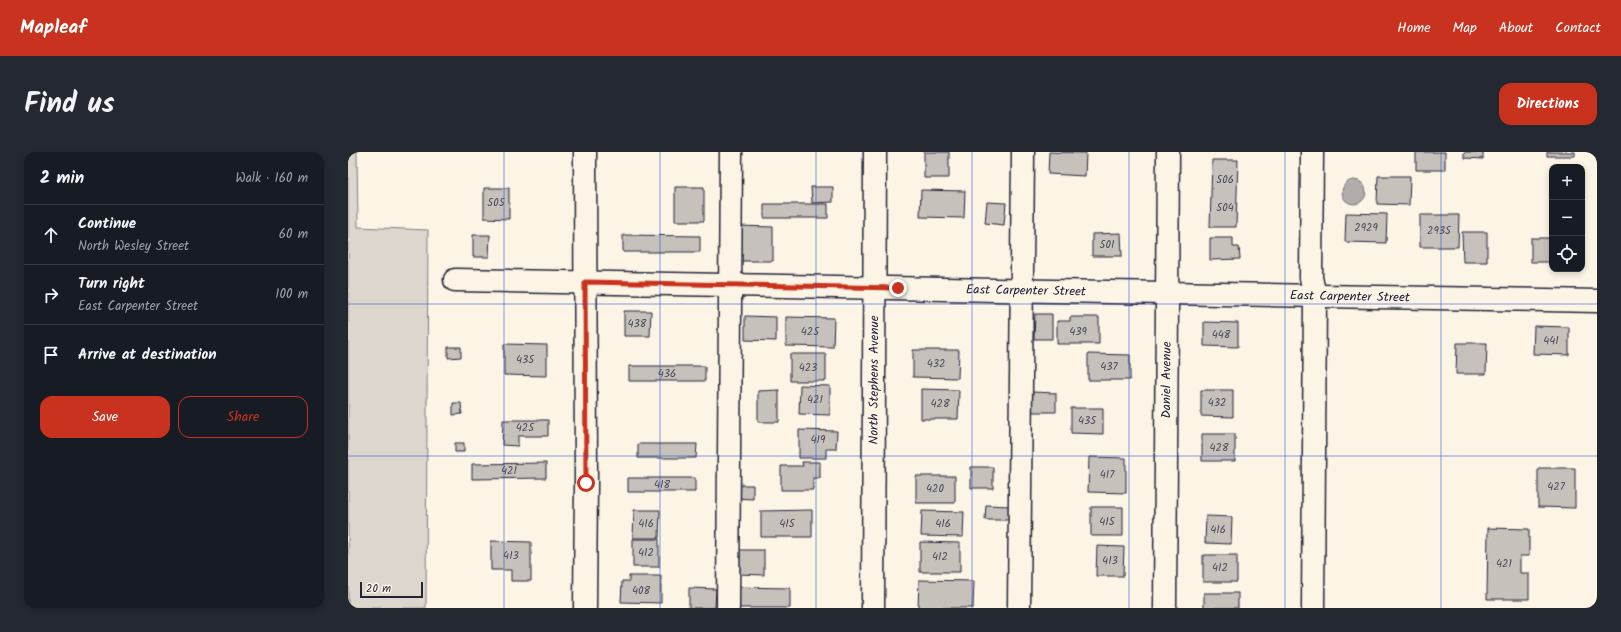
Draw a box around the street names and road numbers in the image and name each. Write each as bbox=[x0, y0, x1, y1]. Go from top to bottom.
street label: East Carpenter Street bbox=[966, 279, 1087, 302]
street label: East Carpenter Street bbox=[1290, 285, 1411, 308]
street label: North Stephens Avenue bbox=[863, 315, 885, 445]
street label: Daniel Avenue bbox=[1156, 341, 1177, 419]

